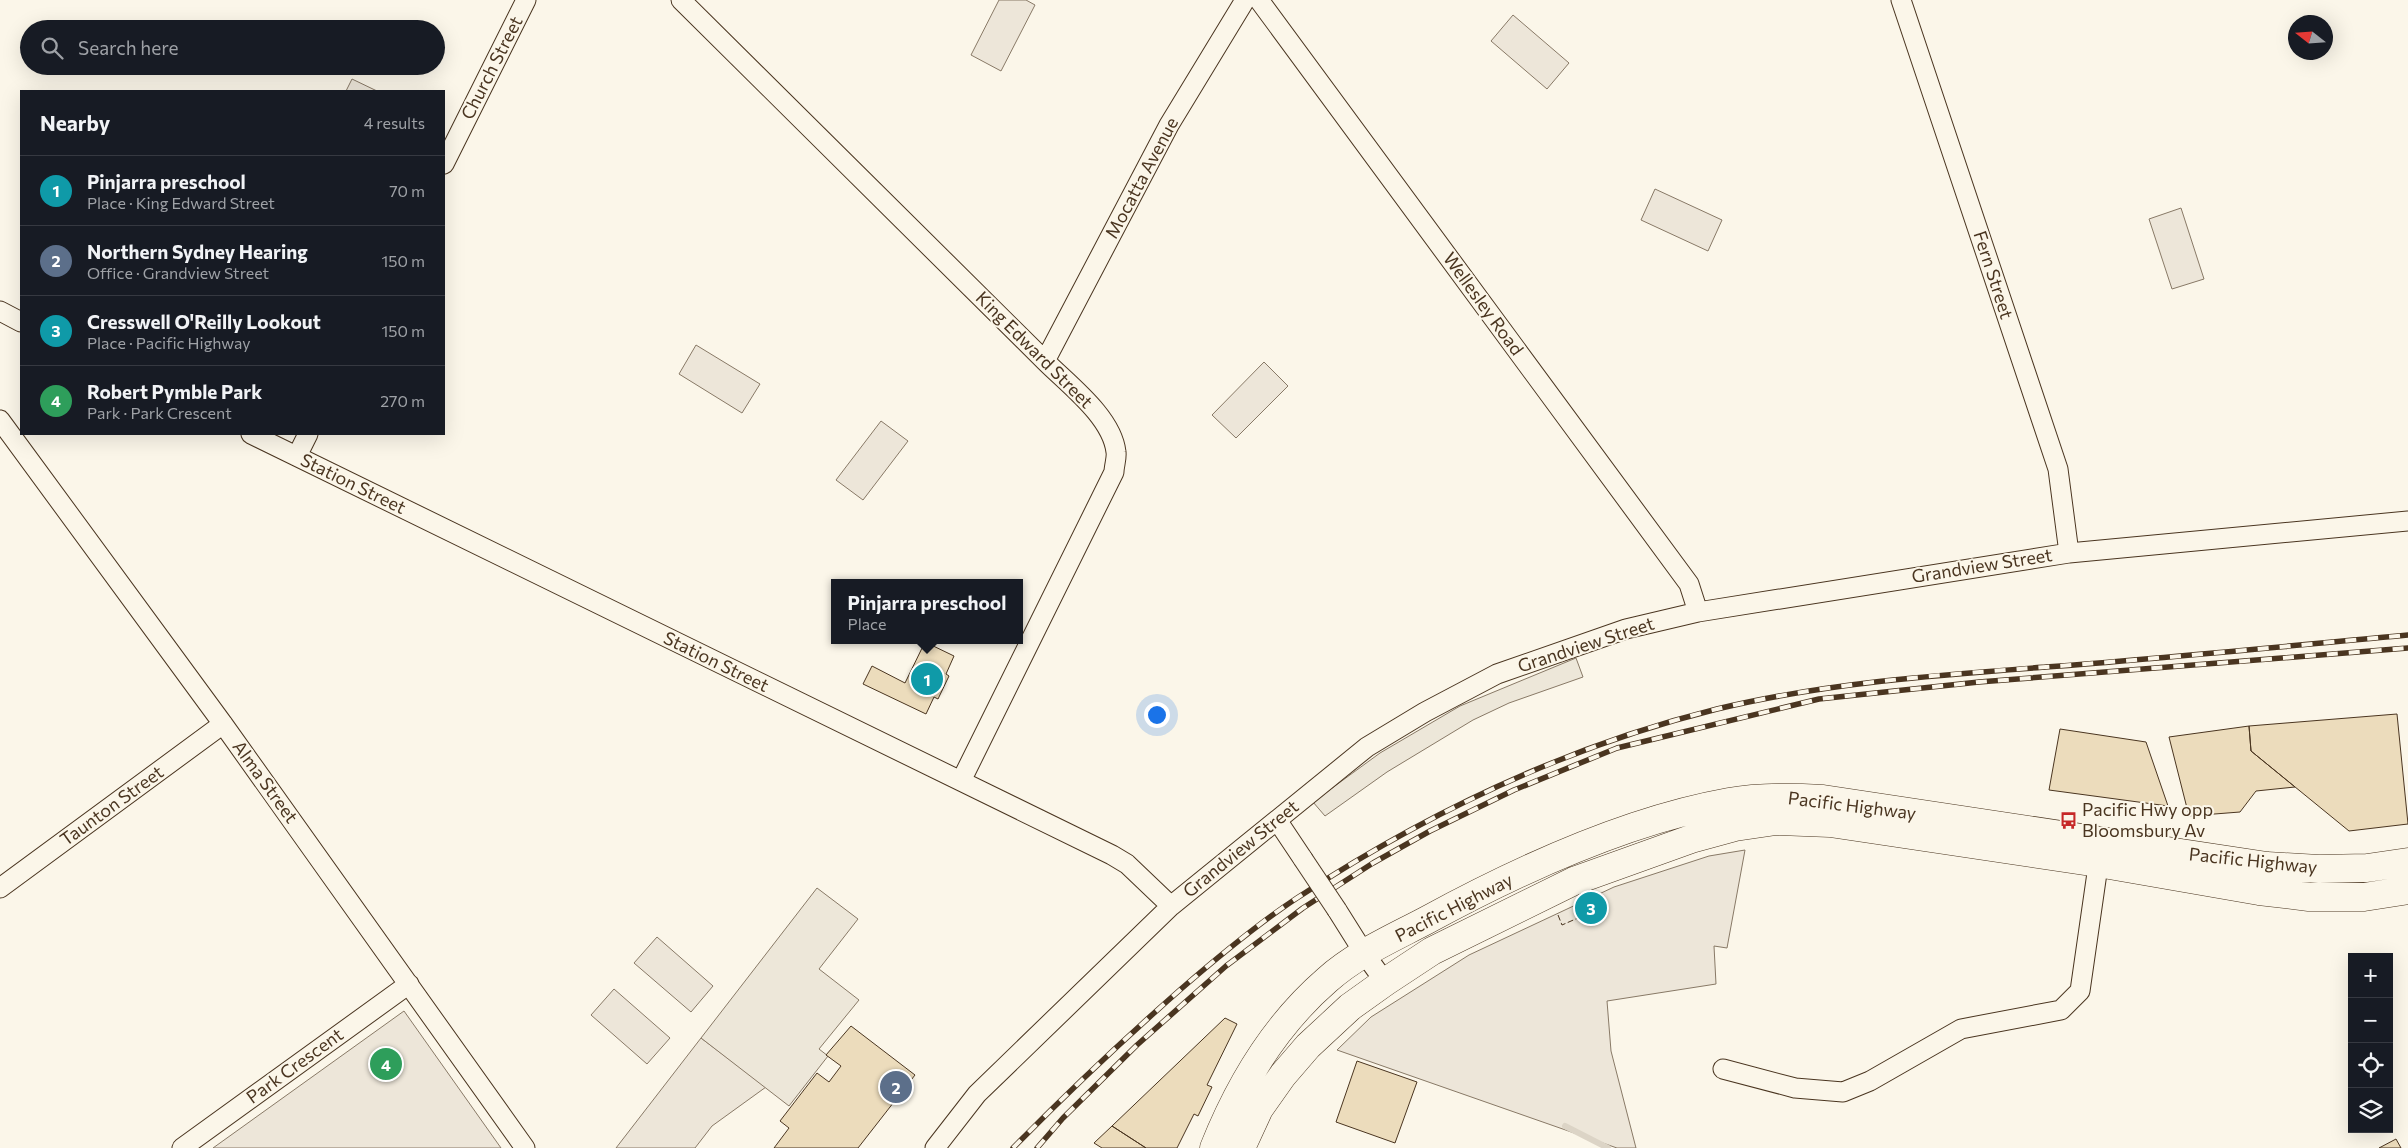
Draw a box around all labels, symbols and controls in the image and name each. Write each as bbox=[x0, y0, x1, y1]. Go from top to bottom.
street label: Church Street bbox=[456, 12, 527, 123]
north arrow bbox=[2288, 15, 2333, 60]
search box bbox=[20, 20, 445, 75]
icon: search bbox=[38, 34, 66, 62]
text: Search here bbox=[78, 36, 178, 59]
text: Nearby bbox=[40, 110, 110, 135]
text: 4 results bbox=[364, 113, 425, 132]
street label: Mocatta Avenue bbox=[1100, 113, 1182, 242]
text: Pinjarra preschool bbox=[87, 170, 246, 193]
text: 1 bbox=[52, 181, 60, 200]
text: 70 m bbox=[389, 181, 425, 200]
text: Place · King Edward Street bbox=[87, 193, 275, 212]
street label: Fern Street bbox=[1969, 228, 2019, 321]
text: Northern Sydney Hearing bbox=[87, 240, 308, 263]
street label: Wellesley Road bbox=[1439, 248, 1529, 359]
text: 2 bbox=[51, 251, 61, 270]
text: 150 m bbox=[382, 251, 425, 270]
text: Office · Grandview Street bbox=[87, 263, 269, 282]
street label: King Edward Street bbox=[972, 286, 1098, 412]
text: Cresswell O'Reilly Lookout bbox=[87, 310, 321, 333]
text: 3 bbox=[51, 321, 61, 340]
text: 150 m bbox=[382, 321, 425, 340]
text: Place · Pacific Highway bbox=[87, 333, 250, 352]
text: Robert Pymble Park bbox=[87, 380, 262, 403]
text: 4 bbox=[51, 391, 61, 410]
text: 270 m bbox=[380, 391, 425, 410]
text: Park · Park Crescent bbox=[87, 403, 232, 422]
street label: Station Street bbox=[297, 448, 410, 518]
street label: Grandview Street bbox=[1910, 543, 2054, 587]
popup bbox=[831, 579, 1023, 644]
text: Pinjarra preschool bbox=[848, 591, 1006, 614]
street label: Grandview Street bbox=[1515, 612, 1657, 676]
text: Place bbox=[848, 614, 886, 633]
street label: Station Street bbox=[660, 626, 773, 696]
pin: 1 bbox=[911, 660, 943, 698]
your location bbox=[1144, 702, 1170, 728]
street label: Alma Street bbox=[229, 736, 303, 827]
street label: Taunton Street bbox=[55, 760, 167, 850]
street label: Pacific Highway bbox=[1787, 786, 1918, 824]
street label: Grandview Street bbox=[1178, 795, 1303, 902]
place label: Pacific Hwy opp Bloomsbury Av bbox=[2082, 798, 2213, 841]
bus stop icon: Pacific Hwy opp Bloomsbury Av bbox=[2058, 810, 2078, 830]
street label: Pacific Highway bbox=[2188, 842, 2318, 878]
street label: Pacific Highway bbox=[1391, 868, 1516, 946]
pin: 3 bbox=[1575, 889, 1607, 927]
map controls bbox=[2348, 953, 2393, 1133]
button: + bbox=[2348, 953, 2393, 998]
button: − bbox=[2348, 998, 2393, 1043]
street label: Park Crescent bbox=[242, 1023, 347, 1108]
button: locate bbox=[2348, 1043, 2393, 1088]
pin: 4 bbox=[370, 1045, 402, 1083]
pin: 2 bbox=[880, 1068, 912, 1106]
button: layers bbox=[2348, 1088, 2393, 1133]

